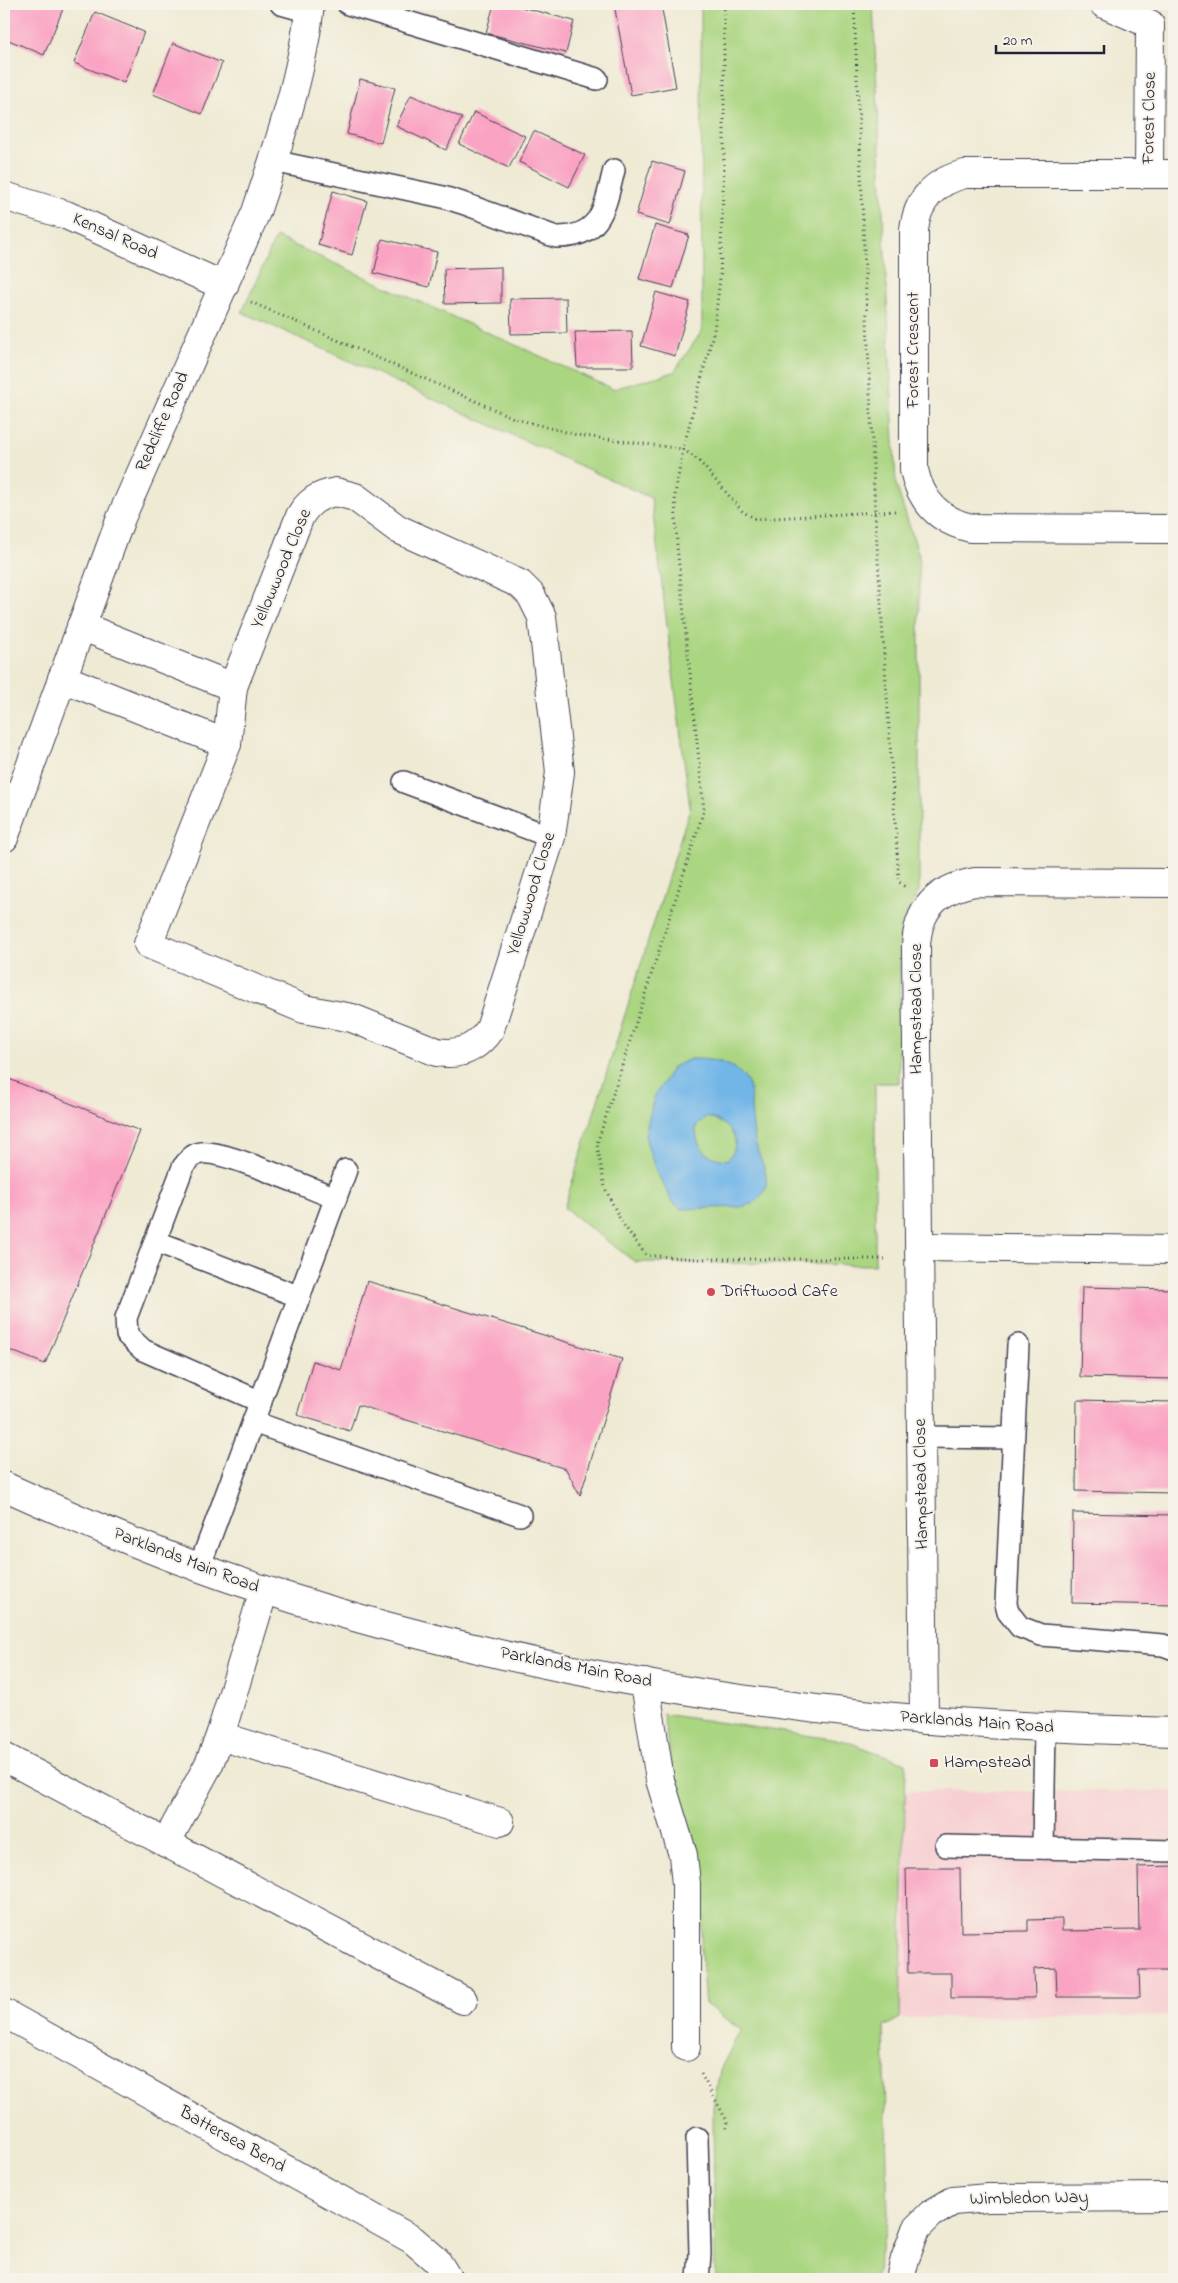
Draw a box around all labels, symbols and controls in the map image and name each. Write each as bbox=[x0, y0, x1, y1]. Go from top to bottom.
scale bar bbox=[996, 22, 1103, 54]
text: 20 m bbox=[1003, 30, 1033, 52]
street label: Forest Close bbox=[1136, 71, 1164, 165]
street label: Kensal Road bbox=[68, 207, 162, 267]
street label: Forest Crescent bbox=[901, 292, 927, 409]
street label: Redcliffe Road bbox=[129, 368, 197, 476]
street label: Yellowwood Close bbox=[245, 504, 319, 633]
street label: Yellowwood Close bbox=[501, 828, 563, 959]
street label: Hampstead Close bbox=[904, 943, 930, 1075]
place label: Driftwood Cafe bbox=[720, 1279, 839, 1305]
marker: Driftwood Cafe bbox=[705, 1286, 717, 1298]
street label: Hampstead Close bbox=[908, 1417, 936, 1550]
street label: Parklands Main Road bbox=[109, 1521, 263, 1601]
street label: Parklands Main Road bbox=[498, 1641, 654, 1695]
street label: Parklands Main Road bbox=[899, 1705, 1055, 1741]
place label: Hampstead bbox=[944, 1750, 1031, 1776]
marker: Hampstead bbox=[928, 1757, 940, 1769]
street label: Battersea Bend bbox=[173, 2099, 290, 2180]
street label: Wimbledon Way bbox=[969, 2185, 1089, 2213]

